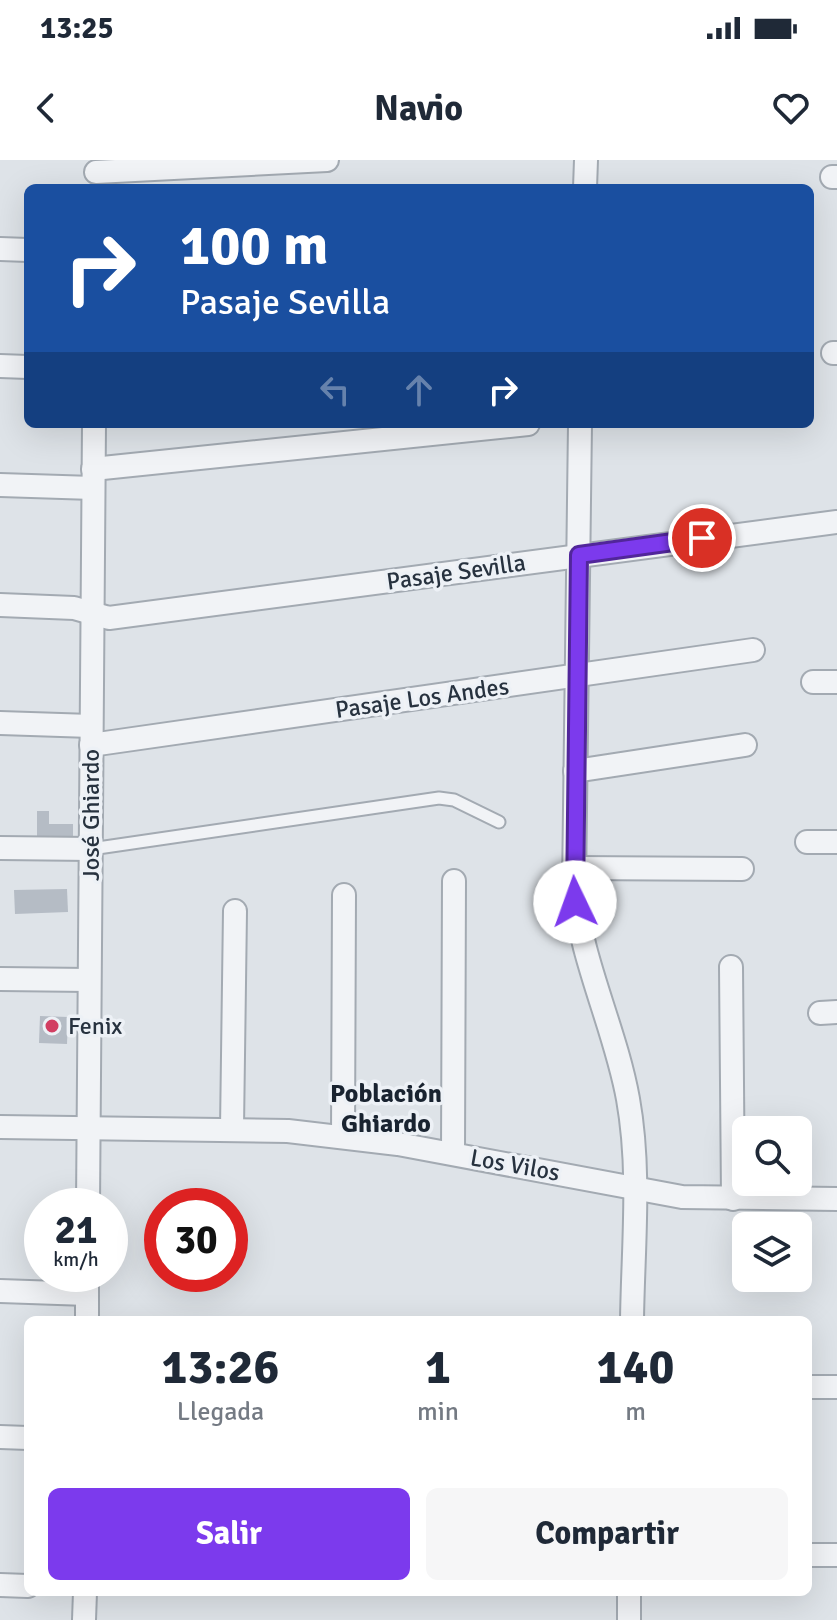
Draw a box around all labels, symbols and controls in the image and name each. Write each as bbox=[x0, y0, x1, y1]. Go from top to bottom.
text: 13:25 bbox=[40, 10, 114, 47]
icon: back bbox=[24, 86, 68, 130]
text: Navio bbox=[374, 86, 463, 131]
icon: heart bbox=[769, 86, 813, 130]
text: 100 m bbox=[180, 211, 328, 280]
icon: right bbox=[48, 216, 152, 320]
text: Pasaje Sevilla bbox=[180, 280, 390, 325]
icon: left bbox=[313, 368, 357, 412]
icon: ahead bbox=[397, 368, 441, 412]
icon: right bbox=[481, 368, 525, 412]
pin bbox=[668, 504, 736, 572]
icon: arrive bbox=[680, 516, 724, 560]
street label: Pasaje Sevilla bbox=[385, 547, 527, 597]
street label: Pasaje Los Andes bbox=[333, 671, 511, 725]
street label: José Ghiardo bbox=[76, 749, 106, 881]
position arrow bbox=[533, 860, 617, 944]
place label: Fenix bbox=[68, 1011, 122, 1041]
marker: Fenix bbox=[43, 1017, 61, 1035]
district label: Población Ghiardo bbox=[330, 1078, 442, 1140]
map controls bbox=[732, 1116, 812, 1292]
button: search bbox=[732, 1116, 812, 1196]
street label: Los Vilos bbox=[468, 1142, 562, 1188]
speed limit sign: 30 bbox=[144, 1188, 248, 1292]
text: 21 bbox=[54, 1205, 98, 1255]
button: layers bbox=[732, 1212, 812, 1292]
text: km/h bbox=[53, 1247, 99, 1272]
text: 13:26 bbox=[162, 1338, 279, 1397]
text: 1 bbox=[425, 1338, 451, 1397]
text: 140 bbox=[597, 1338, 674, 1397]
text: Llegada bbox=[177, 1396, 264, 1428]
text: min bbox=[417, 1396, 459, 1428]
text: m bbox=[625, 1396, 646, 1428]
button: Salir bbox=[48, 1488, 410, 1580]
button: Compartir bbox=[426, 1488, 788, 1580]

